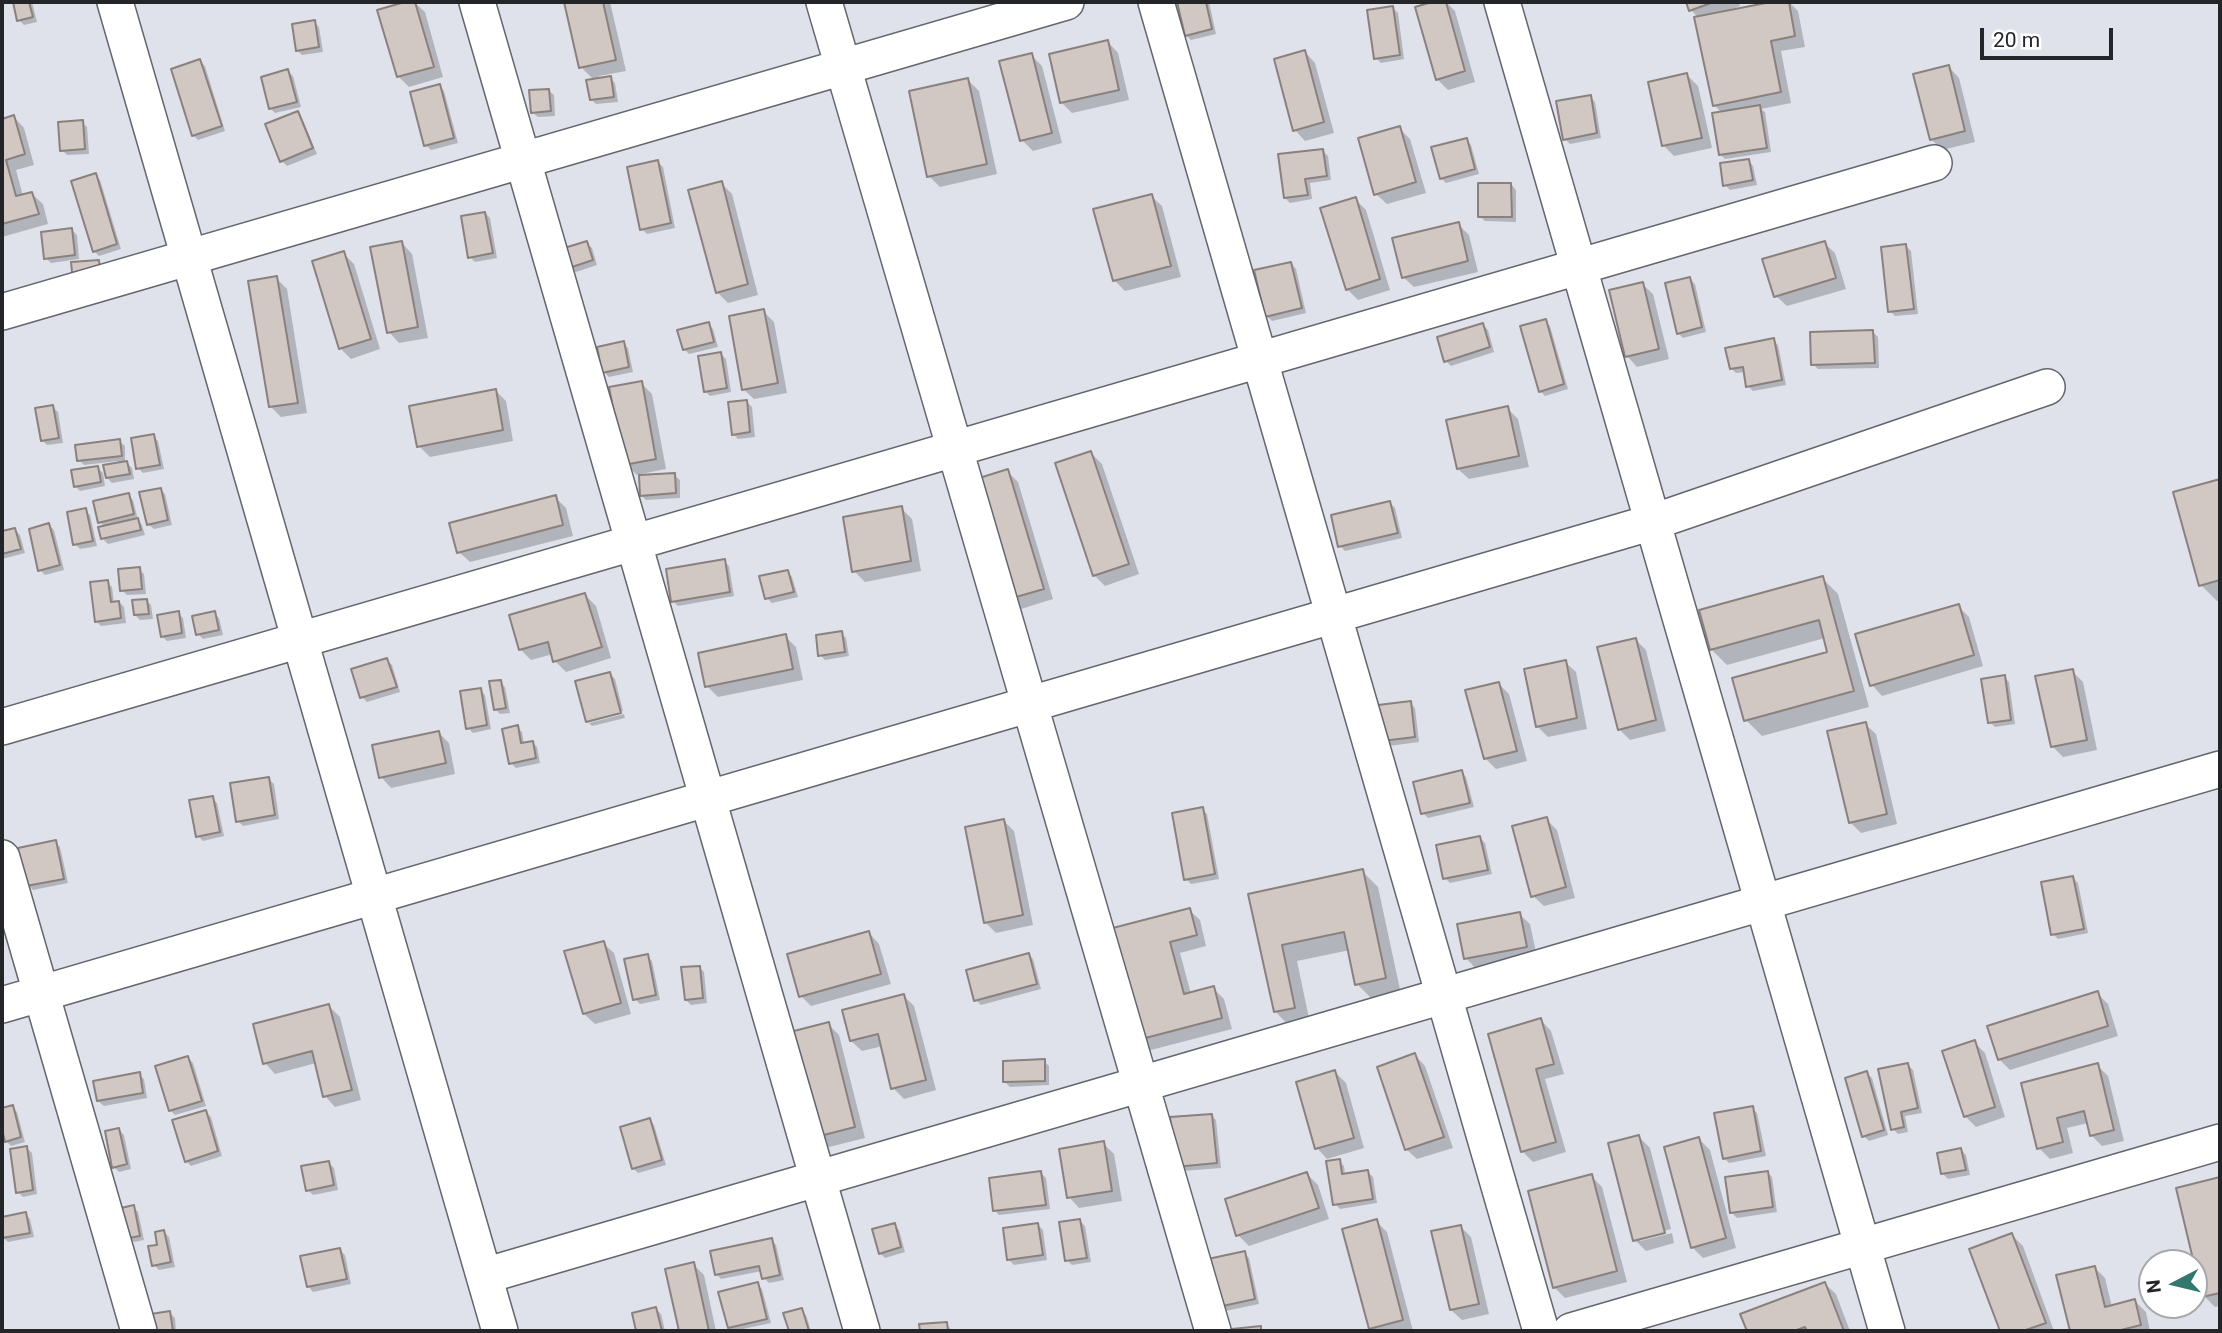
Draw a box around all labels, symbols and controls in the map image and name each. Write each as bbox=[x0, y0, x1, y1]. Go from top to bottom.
scale bar bbox=[1984, 14, 2117, 58]
text: 20 m bbox=[1993, 28, 2040, 52]
north arrow bbox=[2138, 1249, 2208, 1319]
text: N bbox=[2141, 1278, 2166, 1294]

